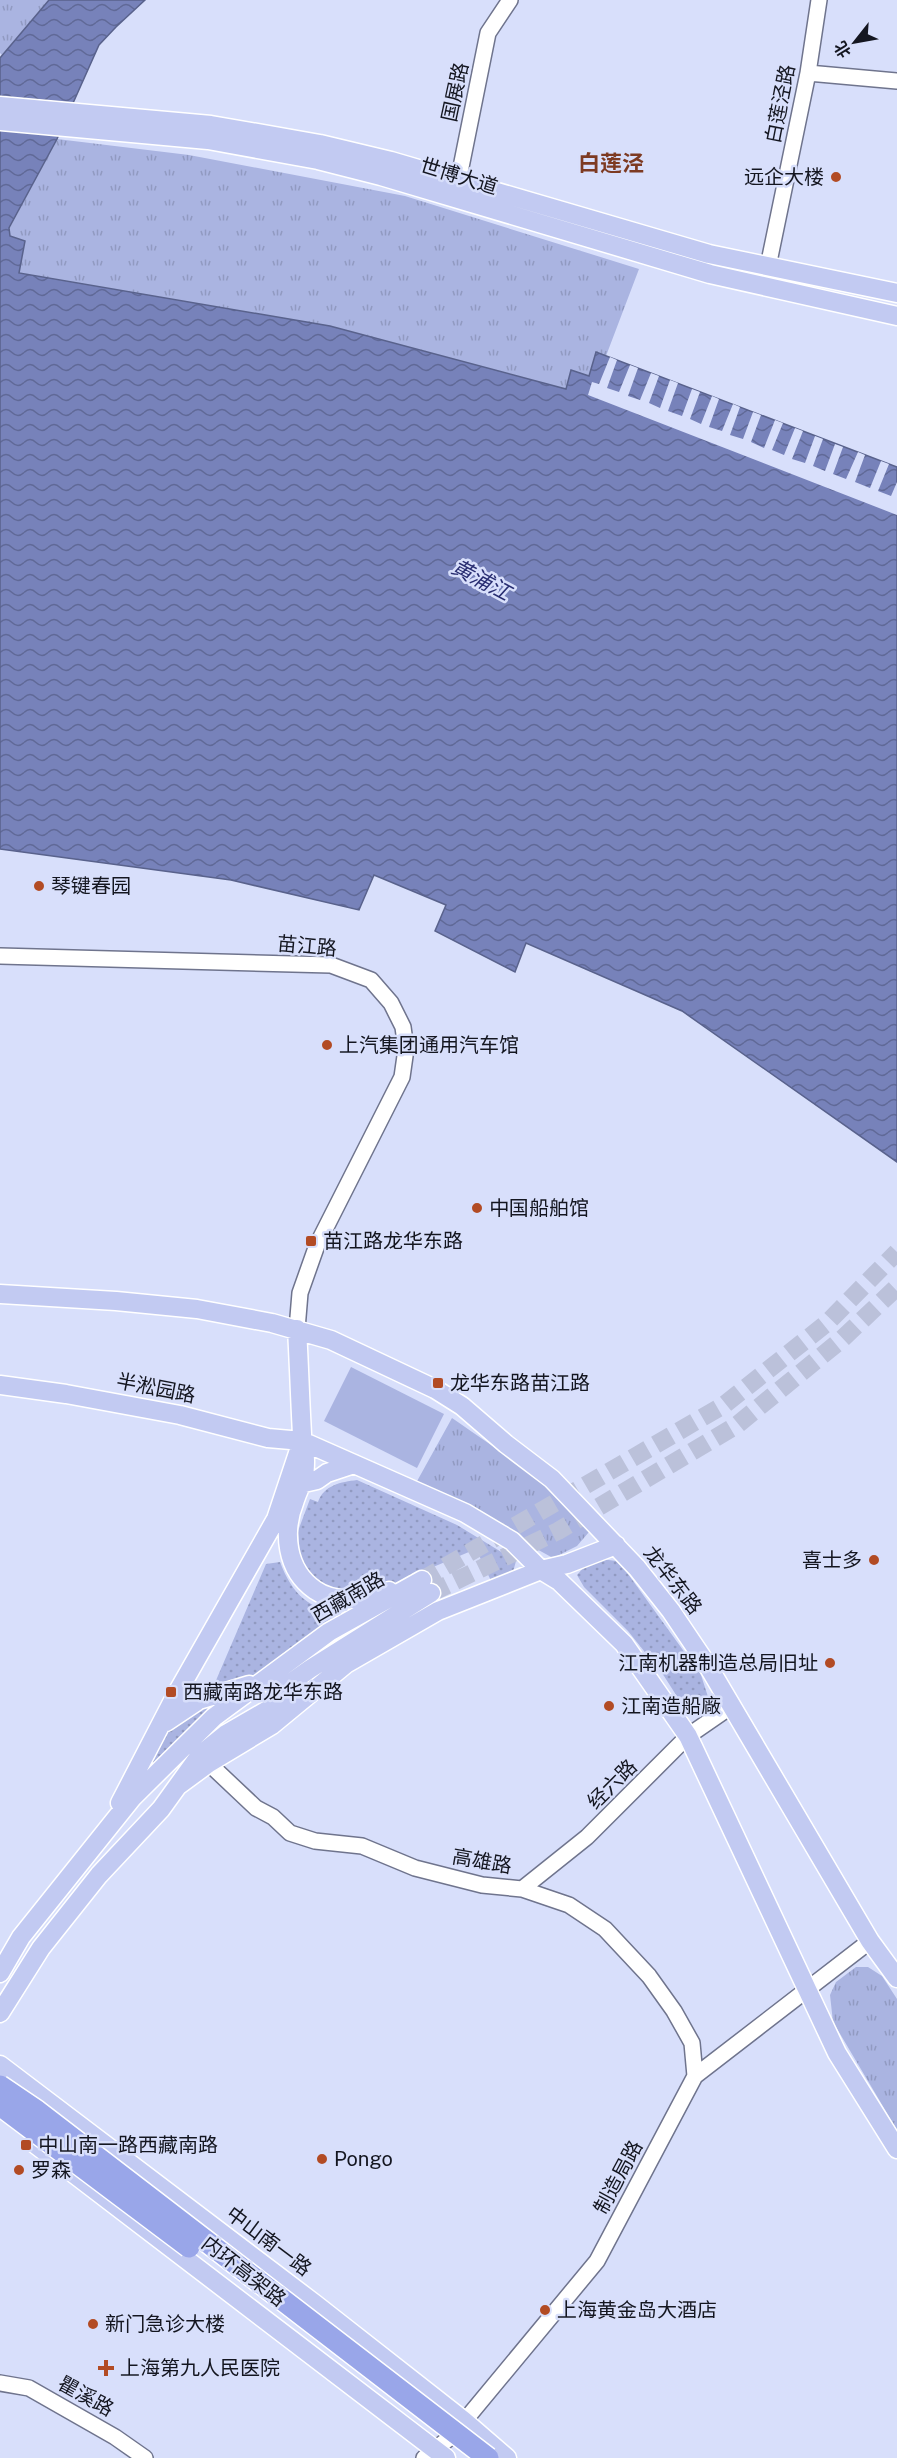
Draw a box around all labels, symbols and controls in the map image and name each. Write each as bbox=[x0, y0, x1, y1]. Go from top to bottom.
north arrow bbox=[825, 12, 885, 72]
text: 北 bbox=[830, 38, 855, 61]
street label: 国展路 bbox=[437, 60, 473, 124]
street label: 白莲泾路 bbox=[761, 62, 799, 146]
district label: 白莲泾 bbox=[578, 150, 644, 176]
street label: 世博大道 bbox=[417, 153, 501, 199]
place label: 远企大楼 bbox=[744, 165, 824, 189]
marker: 远企大楼 bbox=[829, 170, 843, 184]
water label: 黄浦江 bbox=[448, 554, 517, 606]
place label: 琴键春园 bbox=[51, 874, 131, 898]
marker: 琴键春园 bbox=[32, 879, 46, 893]
street label: 苗江路 bbox=[276, 931, 338, 961]
place label: 上汽集团通用汽车馆 bbox=[339, 1033, 519, 1057]
marker: 上汽集团通用汽车馆 bbox=[320, 1038, 334, 1052]
place label: 中国船舶馆 bbox=[489, 1196, 589, 1220]
marker: 中国船舶馆 bbox=[470, 1201, 484, 1215]
place label: 苗江路龙华东路 bbox=[323, 1229, 463, 1253]
marker: 苗江路龙华东路 bbox=[304, 1234, 318, 1248]
street label: 半淞园路 bbox=[114, 1369, 198, 1407]
place label: 龙华东路苗江路 bbox=[450, 1371, 590, 1395]
marker: 龙华东路苗江路 bbox=[431, 1376, 445, 1390]
street label: 龙华东路 bbox=[639, 1541, 707, 1619]
place label: 喜士多 bbox=[802, 1548, 862, 1572]
marker: 喜士多 bbox=[867, 1553, 881, 1567]
street label: 西藏南路 bbox=[307, 1567, 389, 1627]
place label: 江南机器制造总局旧址 bbox=[618, 1651, 818, 1675]
marker: 江南机器制造总局旧址 bbox=[823, 1656, 837, 1670]
place label: 西藏南路龙华东路 bbox=[183, 1680, 343, 1704]
marker: 西藏南路龙华东路 bbox=[164, 1685, 178, 1699]
place label: 江南造船廠 bbox=[621, 1694, 721, 1718]
marker: 江南造船廠 bbox=[602, 1699, 616, 1713]
street label: 经六路 bbox=[582, 1754, 642, 1814]
street label: 高雄路 bbox=[450, 1844, 514, 1878]
place label: 中山南一路西藏南路 bbox=[38, 2133, 218, 2157]
street label: 制造局路 bbox=[589, 2136, 647, 2218]
marker: 中山南一路西藏南路 bbox=[19, 2138, 33, 2152]
place label: Pongo bbox=[334, 2147, 393, 2171]
marker: Pongo bbox=[315, 2152, 329, 2166]
place label: 罗森 bbox=[31, 2158, 71, 2182]
marker: 罗森 bbox=[12, 2163, 26, 2177]
street label: 中山南一路 bbox=[222, 2201, 316, 2281]
street label: 内环高架路 bbox=[197, 2231, 291, 2311]
place label: 上海黄金岛大酒店 bbox=[557, 2298, 717, 2322]
marker: 上海黄金岛大酒店 bbox=[538, 2303, 552, 2317]
place label: 新门急诊大楼 bbox=[105, 2312, 225, 2336]
marker: 新门急诊大楼 bbox=[86, 2317, 100, 2331]
place label: 上海第九人民医院 bbox=[120, 2356, 280, 2380]
marker: 上海第九人民医院 bbox=[97, 2359, 115, 2377]
street label: 瞿溪路 bbox=[54, 2371, 118, 2421]

